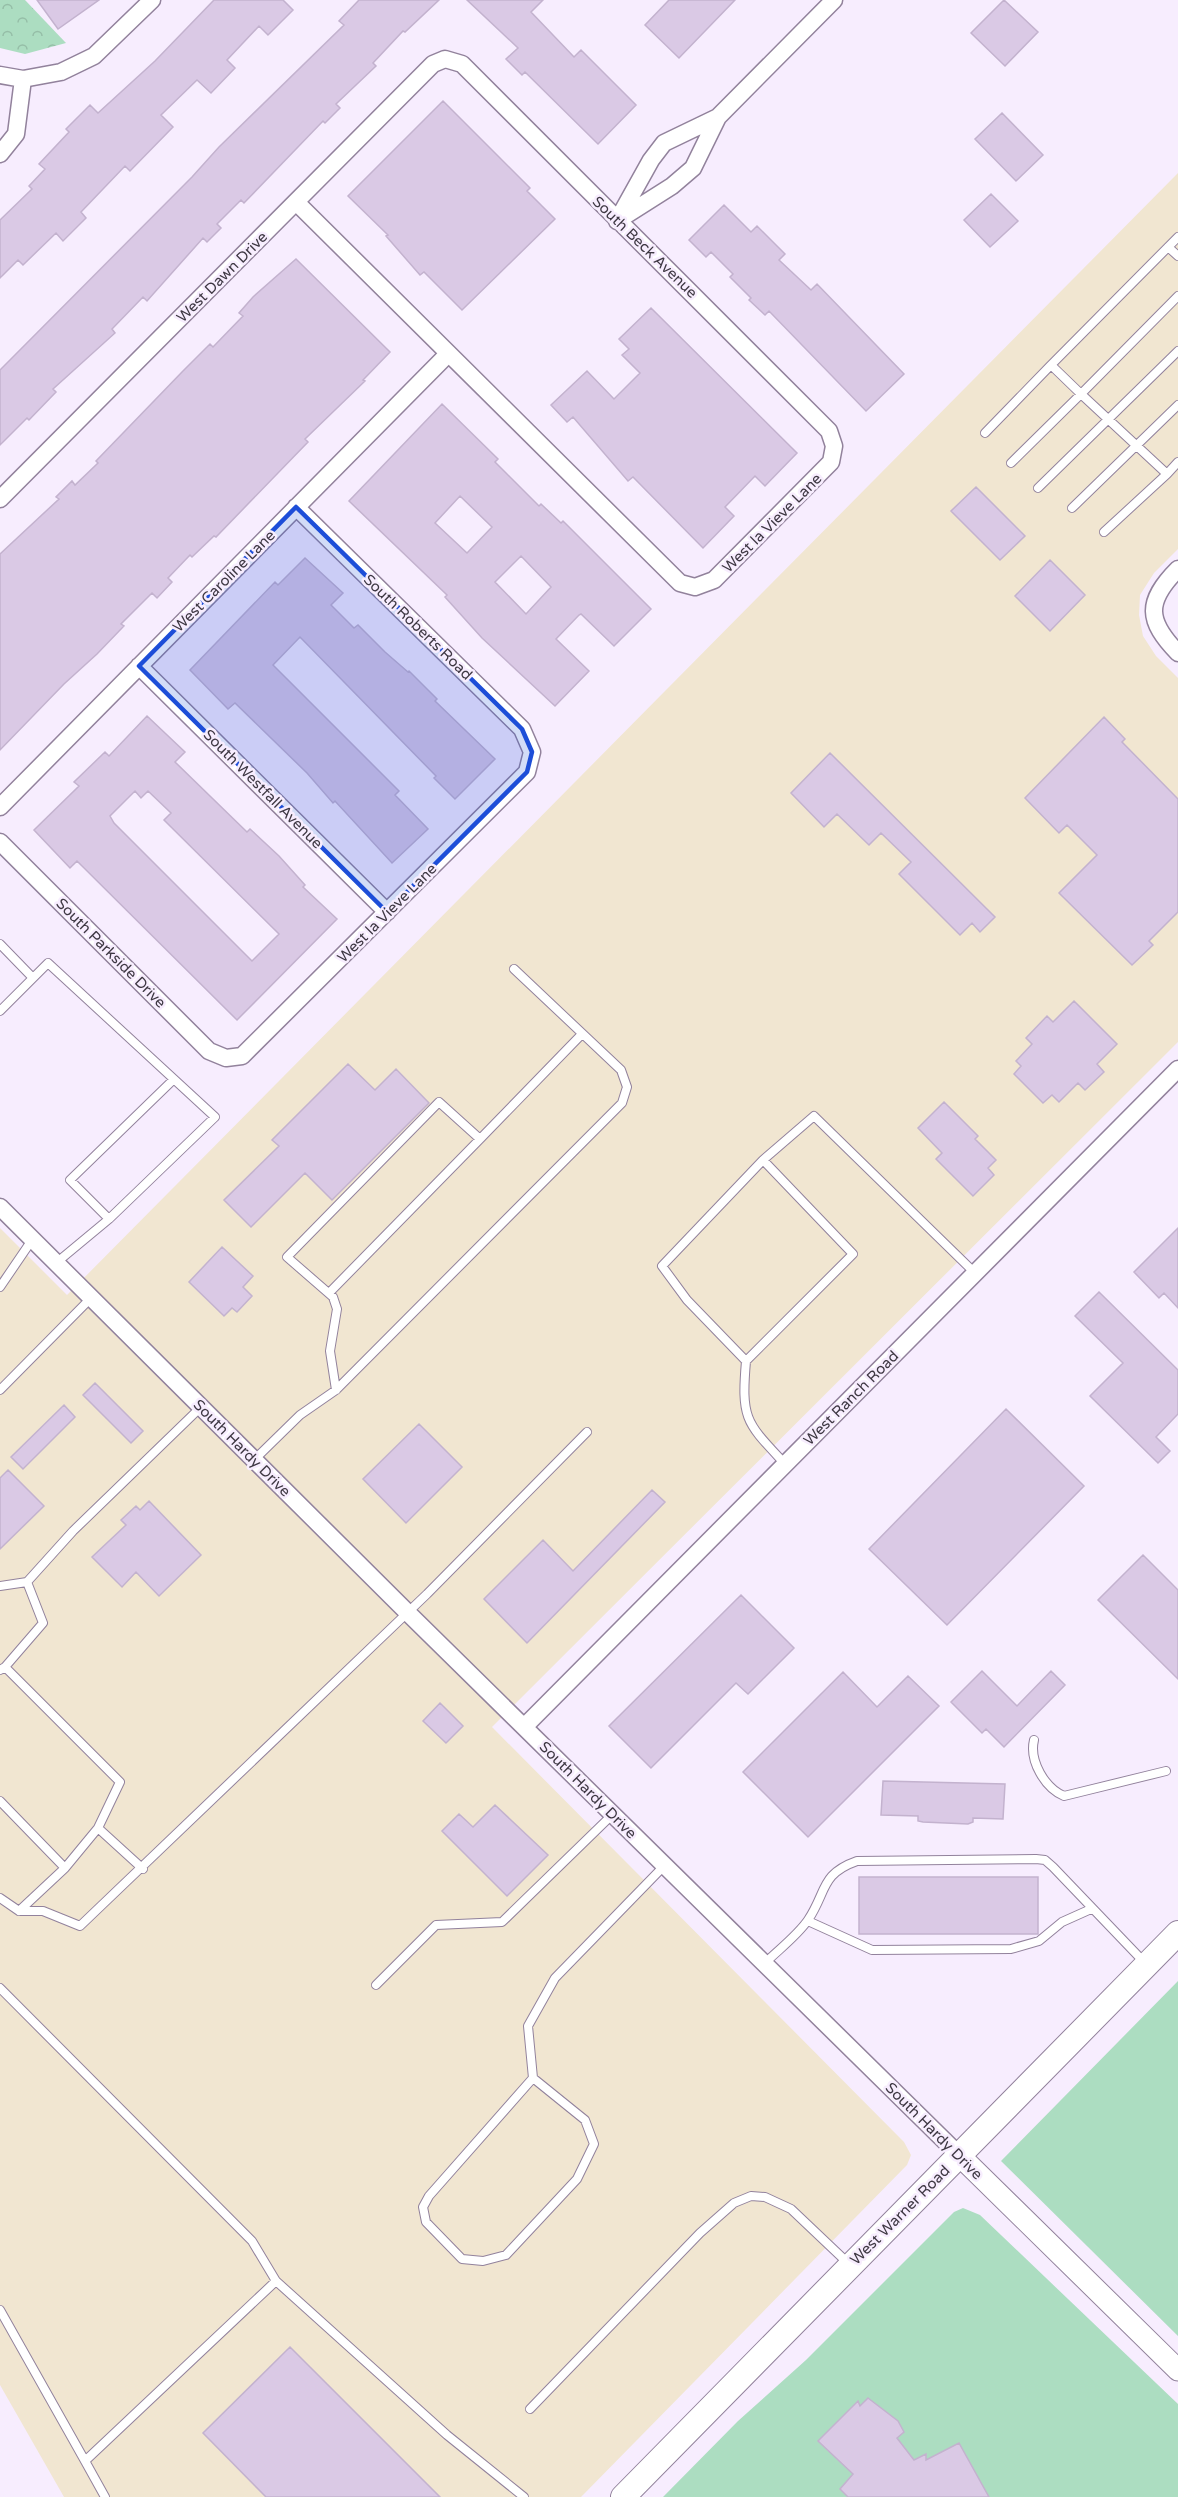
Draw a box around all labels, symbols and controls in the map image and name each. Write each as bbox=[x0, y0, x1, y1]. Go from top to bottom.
street label: South Beck Avenue bbox=[589, 192, 701, 302]
street label: West Dawn Drive bbox=[173, 228, 271, 326]
street label: West la Vieve Lane bbox=[719, 470, 825, 576]
street label: West Caroline Lane bbox=[169, 526, 279, 636]
street label: South Roberts Road bbox=[360, 570, 476, 684]
street label: South Westfall Avenue bbox=[200, 726, 326, 852]
street label: West la Vieve Lane bbox=[334, 860, 440, 966]
street label: South Parkside Drive bbox=[52, 894, 170, 1012]
street label: West Ranch Road bbox=[800, 1347, 902, 1449]
street label: South Hardy Drive bbox=[190, 1396, 294, 1500]
street label: South Hardy Drive bbox=[536, 1738, 640, 1842]
street label: South Hardy Drive bbox=[882, 2079, 986, 2183]
street label: West Warner Road bbox=[846, 2161, 954, 2269]

